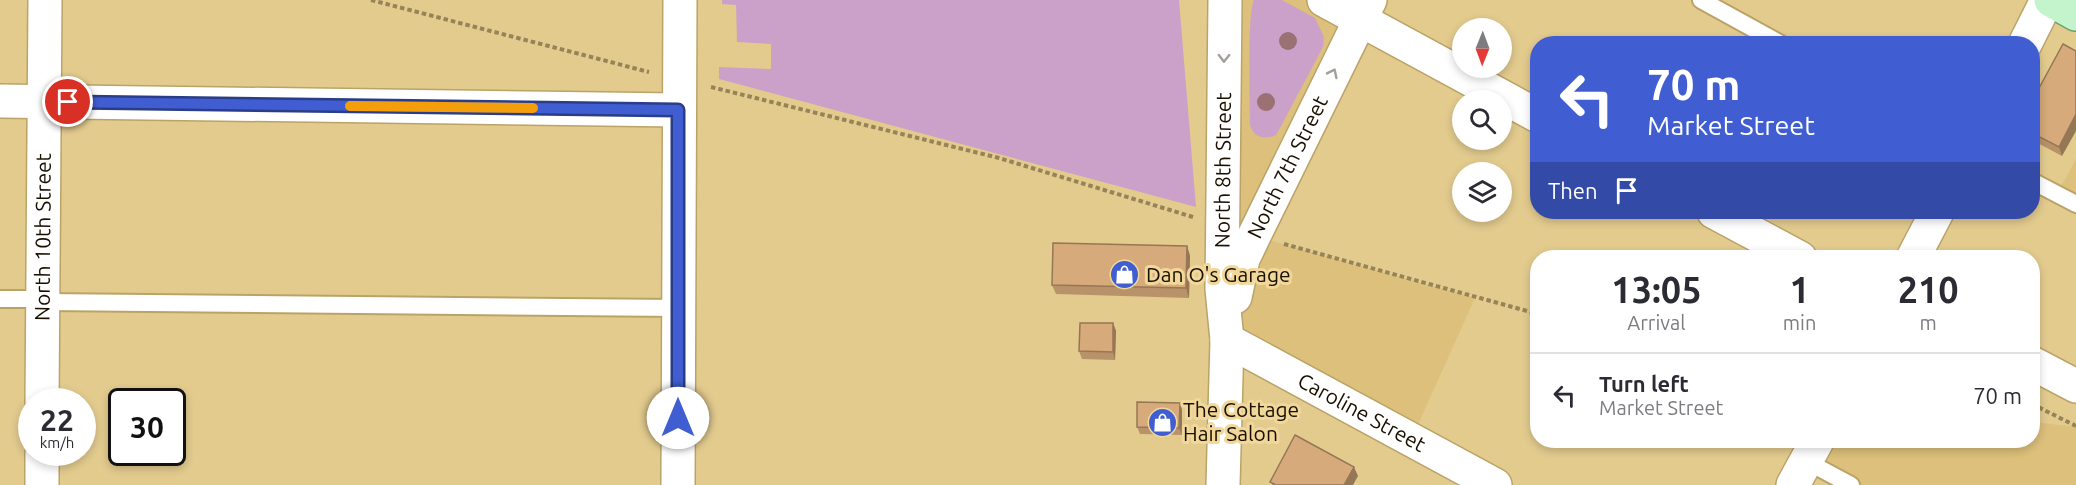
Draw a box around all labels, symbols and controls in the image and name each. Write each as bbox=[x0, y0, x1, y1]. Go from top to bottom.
north arrow bbox=[1452, 18, 1512, 78]
map controls bbox=[1452, 18, 1512, 222]
one-way arrow bbox=[1218, 54, 1230, 63]
icon: left bbox=[1548, 60, 1626, 138]
text: 70 m bbox=[1647, 61, 1741, 108]
one-way arrow bbox=[1326, 69, 1338, 80]
pin bbox=[42, 76, 93, 127]
icon: arrive bbox=[51, 85, 84, 118]
button: search bbox=[1452, 90, 1512, 150]
street label: North 7th Street bbox=[1242, 91, 1332, 242]
street label: North 8th Street bbox=[1209, 92, 1235, 248]
text: Market Street bbox=[1647, 110, 1815, 140]
street label: North 10th Street bbox=[30, 153, 55, 321]
button: layers bbox=[1452, 162, 1512, 222]
icon: arrive bbox=[1610, 174, 1643, 207]
text: Then bbox=[1548, 178, 1598, 203]
shop icon: Dan O's Garage bbox=[1109, 259, 1141, 291]
place label: Dan O's Garage bbox=[1146, 262, 1291, 286]
text: 13:05 bbox=[1611, 269, 1701, 310]
text: 1 bbox=[1789, 269, 1810, 310]
text: 210 bbox=[1898, 269, 1959, 310]
text: Arrival bbox=[1627, 311, 1686, 334]
text: min bbox=[1783, 311, 1816, 334]
text: m bbox=[1920, 311, 1937, 334]
street label: Caroline Street bbox=[1294, 368, 1430, 456]
text: Turn left bbox=[1599, 371, 1689, 396]
icon: left bbox=[1548, 379, 1581, 412]
text: 70 m bbox=[1973, 383, 2022, 408]
position arrow bbox=[646, 386, 710, 450]
speed limit sign: 30 bbox=[108, 388, 186, 466]
text: Market Street bbox=[1599, 396, 1723, 419]
place label: The Cottage Hair Salon bbox=[1183, 397, 1299, 445]
text: 22 bbox=[40, 403, 74, 437]
shop icon: The Cottage Hair Salon bbox=[1146, 406, 1178, 438]
text: km/h bbox=[40, 434, 74, 451]

